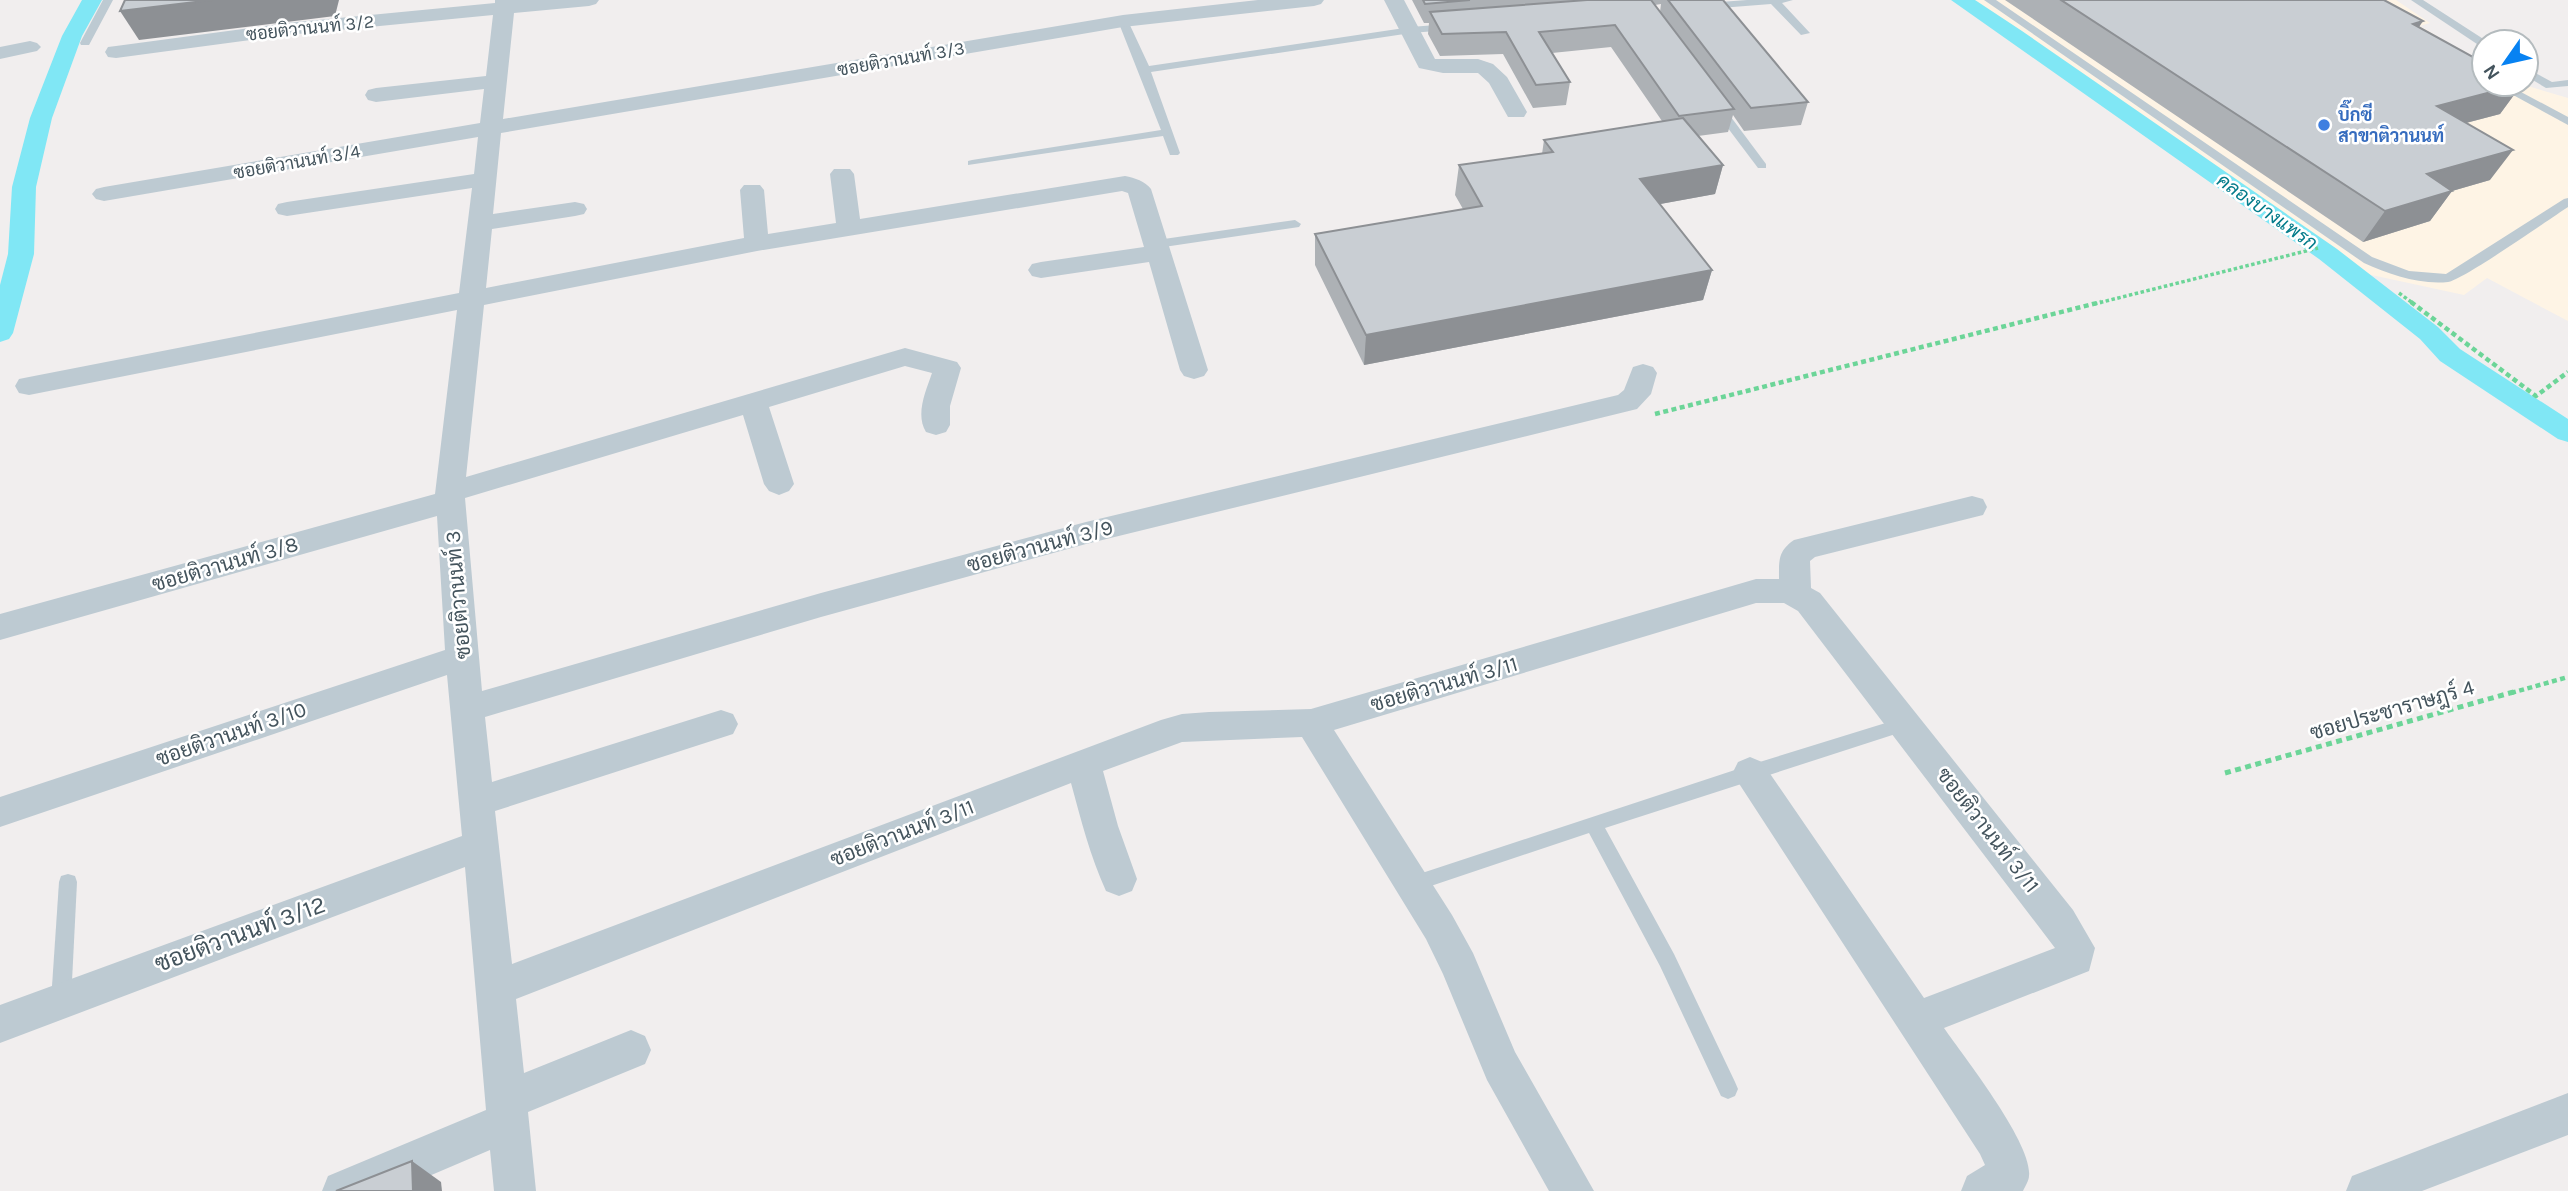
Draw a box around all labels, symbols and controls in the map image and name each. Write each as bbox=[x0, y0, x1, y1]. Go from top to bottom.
street label: ซอยติวานนท์ 3/2 bbox=[245, 8, 375, 46]
north arrow bbox=[2470, 28, 2540, 98]
street label: ซอยติวานนท์ 3/3 bbox=[835, 35, 966, 81]
text: N bbox=[2479, 60, 2505, 84]
place label: บิ๊กซี สาขาติวานนท์ bbox=[2338, 99, 2445, 147]
marker: บิ๊กซี สาขาติวานนท์ bbox=[2316, 117, 2332, 133]
street label: ซอยติวานนท์ 3/4 bbox=[232, 138, 362, 184]
water label: คลองบางแพรก bbox=[2213, 169, 2321, 255]
street label: ซอยติวานนท์ 3/9 bbox=[964, 513, 1116, 577]
street label: ซอยติวานนท์ 3/8 bbox=[149, 530, 301, 596]
street label: ซอยติวานนท์ 3 bbox=[438, 530, 476, 660]
street label: ซอยติวานนท์ 3/11 bbox=[1367, 650, 1520, 716]
street label: ซอยประชาราษฎร์ 4 bbox=[2307, 673, 2478, 747]
street label: ซอยติวานนท์ 3/10 bbox=[152, 695, 309, 771]
street label: ซอยติวานนท์ 3/11 bbox=[1932, 762, 2046, 897]
street label: ซอยติวานนท์ 3/11 bbox=[826, 793, 977, 871]
street label: ซอยติวานนท์ 3/12 bbox=[150, 888, 329, 978]

